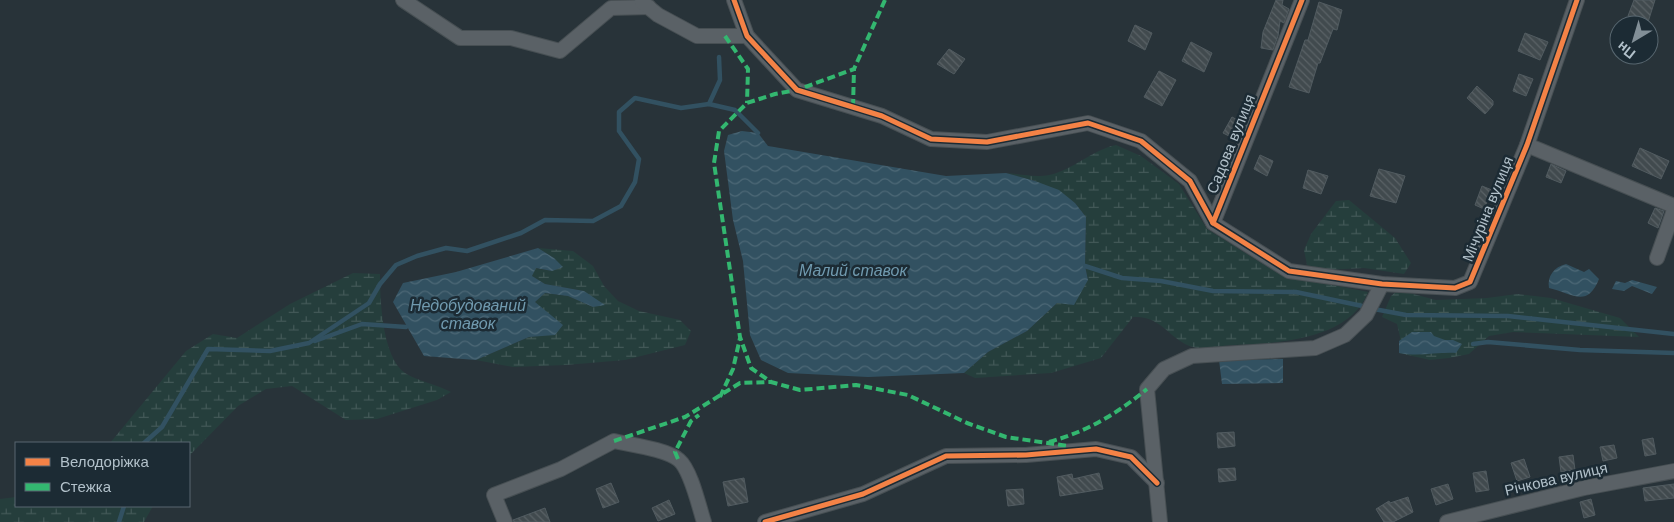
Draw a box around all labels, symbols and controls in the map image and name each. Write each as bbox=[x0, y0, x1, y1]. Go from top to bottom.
north arrow bbox=[1609, 15, 1659, 65]
text: Пн bbox=[1613, 37, 1639, 63]
street label: Садова вулиця bbox=[1202, 91, 1260, 197]
street label: Мічуріна вулиця bbox=[1458, 153, 1518, 265]
water label: Малий ставок bbox=[799, 260, 908, 281]
water label: Недобудований ставок bbox=[410, 295, 526, 334]
legend bbox=[15, 442, 190, 507]
text: Велодоріжка bbox=[60, 452, 149, 472]
street label: Річкова вулиця bbox=[1503, 457, 1609, 501]
text: Стежка bbox=[60, 477, 112, 497]

